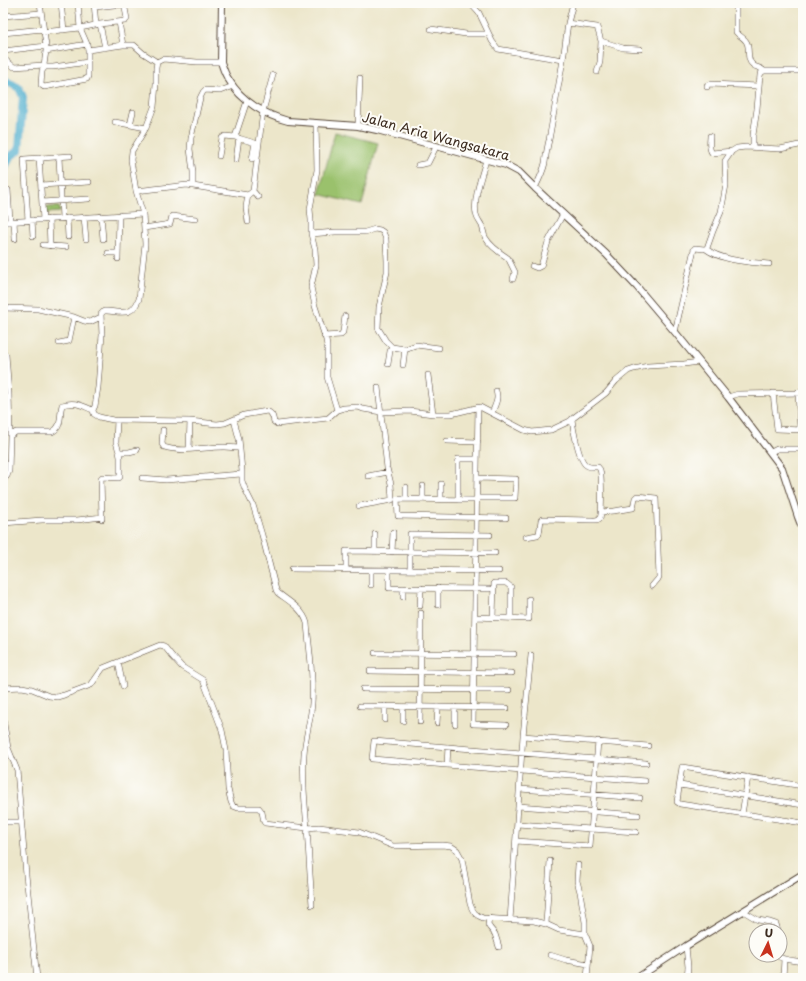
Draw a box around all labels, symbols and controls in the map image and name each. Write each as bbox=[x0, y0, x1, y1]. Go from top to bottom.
street label: Jalan Aria Wangsakara bbox=[360, 107, 513, 165]
north arrow bbox=[748, 923, 788, 963]
text: U bbox=[764, 924, 774, 941]

